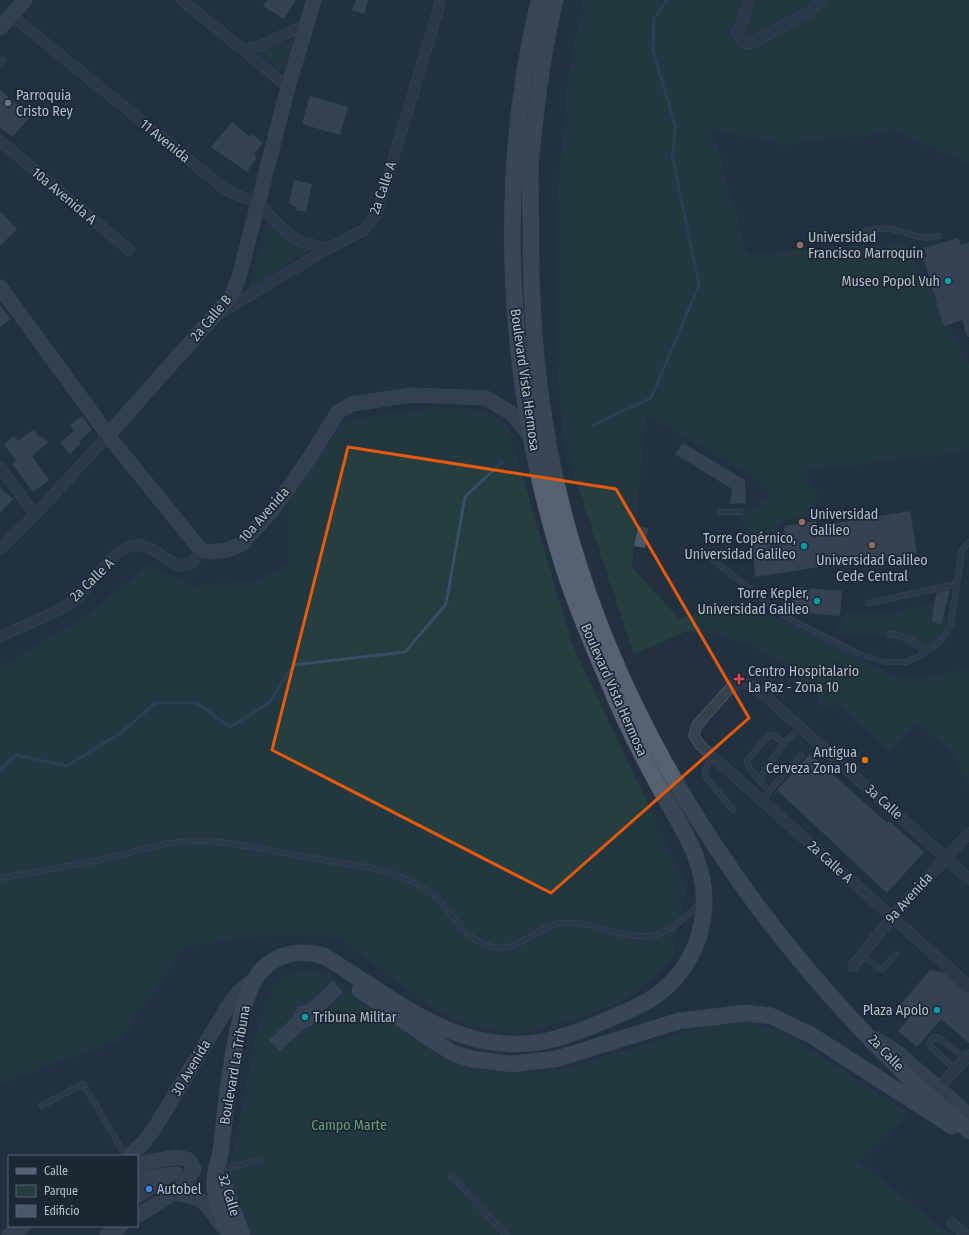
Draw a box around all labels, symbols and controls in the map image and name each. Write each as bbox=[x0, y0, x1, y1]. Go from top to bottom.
place label: Parroquia Cristo Rey bbox=[16, 87, 74, 120]
marker: Parroquia Cristo Rey bbox=[3, 98, 13, 108]
street label: 11 Avenida bbox=[136, 116, 194, 166]
street label: 2a Calle A bbox=[366, 159, 400, 217]
street label: 10a Avenida A bbox=[28, 164, 100, 228]
place label: Universidad Francisco Marroquín bbox=[808, 229, 924, 262]
marker: Universidad Francisco Marroquín bbox=[795, 240, 805, 250]
place label: Museo Popol Vuh bbox=[842, 273, 940, 290]
marker: Museo Popol Vuh bbox=[943, 276, 953, 286]
street label: 2a Calle B bbox=[187, 291, 235, 345]
street label: Boulevard Vista Hermosa bbox=[507, 308, 543, 452]
street label: 10a Avenida bbox=[235, 483, 293, 546]
place label: Universidad Galileo bbox=[810, 506, 878, 539]
marker: Universidad Galileo bbox=[797, 517, 807, 527]
place label: Torre Copérnico, Universidad Galileo bbox=[685, 530, 796, 563]
marker: Universidad Galileo Cede Central bbox=[867, 540, 877, 550]
marker: Torre Copérnico, Universidad Galileo bbox=[799, 541, 809, 551]
place label: Universidad Galileo Cede Central bbox=[816, 552, 928, 585]
street label: 2a Calle A bbox=[66, 554, 118, 605]
place label: Torre Kepler, Universidad Galileo bbox=[698, 585, 809, 618]
marker: Torre Kepler, Universidad Galileo bbox=[812, 596, 822, 606]
street label: Boulevard Vista Hermosa bbox=[577, 621, 651, 759]
place label: Centro Hospitalario La Paz - Zona 10 bbox=[748, 663, 859, 696]
marker: Centro Hospitalario La Paz - Zona 10 bbox=[733, 673, 745, 685]
place label: Antigua Cerveza Zona 10 bbox=[766, 744, 857, 777]
marker: Antigua Cerveza Zona 10 bbox=[860, 755, 870, 765]
street label: 3a Calle bbox=[862, 781, 906, 823]
street label: 2a Calle A bbox=[804, 837, 857, 887]
street label: 9a Avenida bbox=[882, 869, 936, 927]
place label: Plaza Apolo bbox=[863, 1002, 929, 1019]
street label: Boulevard La Tribuna bbox=[216, 1004, 254, 1126]
marker: Plaza Apolo bbox=[932, 1005, 942, 1015]
place label: Tribuna Militar bbox=[313, 1009, 397, 1026]
marker: Tribuna Militar bbox=[300, 1012, 310, 1022]
street label: 2a Calle bbox=[865, 1031, 907, 1075]
street label: 30 Avenida bbox=[168, 1037, 214, 1099]
park label: Campo Marte bbox=[311, 1117, 387, 1134]
legend bbox=[8, 1155, 138, 1227]
text: Calle bbox=[44, 1164, 68, 1178]
street label: 32 Calle bbox=[214, 1172, 244, 1218]
place label: Autobel bbox=[157, 1181, 202, 1198]
text: Parque bbox=[44, 1184, 78, 1198]
marker: Autobel bbox=[144, 1184, 154, 1194]
text: Edificio bbox=[44, 1204, 80, 1218]

